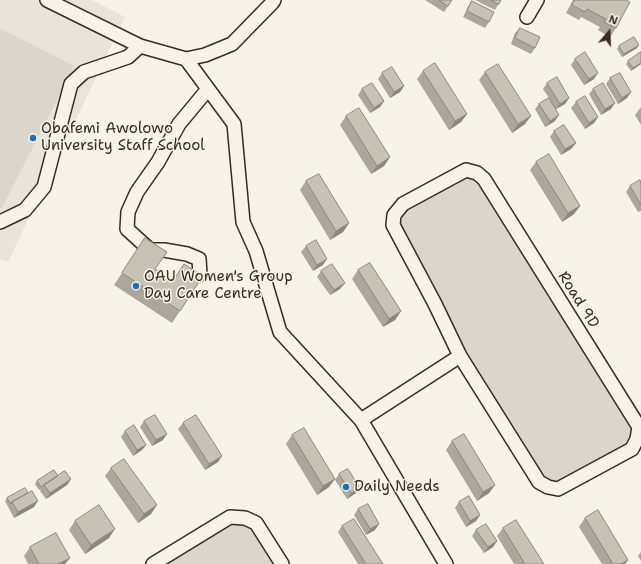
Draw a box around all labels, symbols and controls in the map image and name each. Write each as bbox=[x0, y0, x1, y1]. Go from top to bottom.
north arrow bbox=[589, 12, 629, 52]
text: N bbox=[607, 12, 620, 29]
place label: Obafemi Awolowo University Staff School bbox=[41, 120, 205, 155]
marker: Obafemi Awolowo University Staff School bbox=[28, 133, 38, 143]
place label: OAU Women's Group Day Care Centre bbox=[144, 268, 293, 303]
street label: Road 9D bbox=[554, 268, 602, 332]
marker: OAU Women's Group Day Care Centre bbox=[131, 281, 141, 291]
place label: Daily Needs bbox=[354, 478, 440, 496]
marker: Daily Needs bbox=[341, 482, 351, 492]

